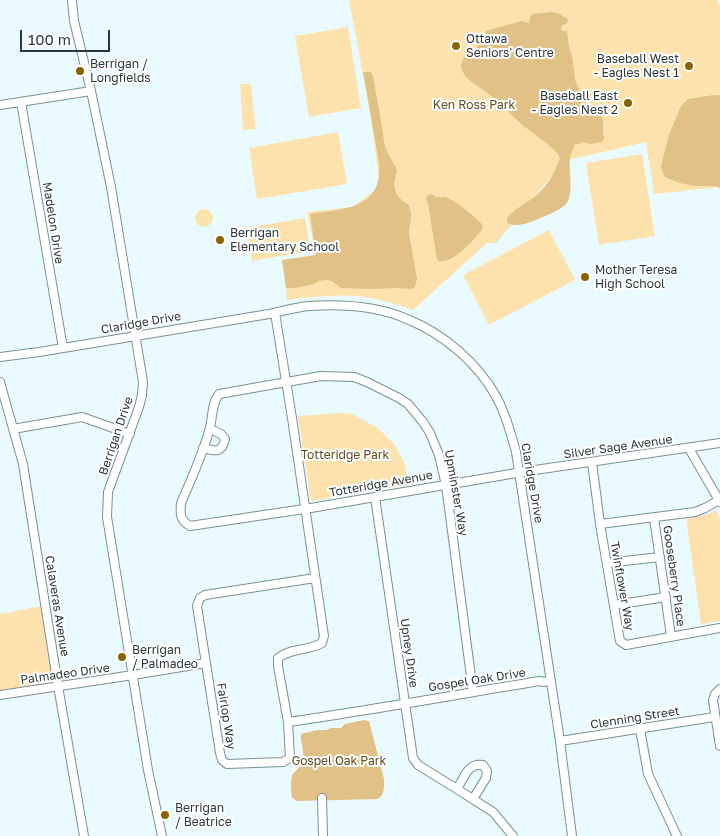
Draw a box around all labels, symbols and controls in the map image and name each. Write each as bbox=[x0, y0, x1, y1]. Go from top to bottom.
scale bar bbox=[22, 20, 112, 52]
text: 100 m bbox=[28, 30, 71, 48]
place label: Ottawa Seniors' Centre bbox=[466, 32, 554, 60]
marker: Ottawa Seniors' Centre bbox=[450, 40, 462, 52]
place label: Baseball West - Eagles Nest 1 bbox=[594, 52, 679, 80]
place label: Berrigan / Longfields bbox=[90, 57, 151, 85]
marker: Baseball West - Eagles Nest 1 bbox=[683, 60, 695, 72]
marker: Berrigan / Longfields bbox=[74, 65, 86, 77]
place label: Baseball East - Eagles Nest 2 bbox=[532, 89, 618, 117]
marker: Baseball East - Eagles Nest 2 bbox=[622, 97, 634, 109]
park label: Ken Ross Park bbox=[433, 98, 515, 112]
street label: Madelon Drive bbox=[39, 181, 67, 265]
place label: Berrigan Elementary School bbox=[230, 226, 339, 254]
marker: Berrigan Elementary School bbox=[214, 234, 226, 246]
place label: Mother Teresa High School bbox=[595, 263, 677, 291]
marker: Mother Teresa High School bbox=[579, 271, 591, 283]
street label: Claridge Drive bbox=[100, 309, 182, 337]
street label: Berrigan Drive bbox=[96, 395, 136, 477]
street label: Silver Sage Avenue bbox=[563, 432, 673, 462]
street label: Claridge Drive bbox=[518, 442, 546, 524]
park label: Totteridge Park bbox=[301, 448, 389, 462]
street label: Upminster Way bbox=[441, 449, 471, 537]
street label: Totteridge Avenue bbox=[328, 468, 434, 500]
street label: Gooseberry Place bbox=[660, 525, 688, 627]
street label: Twinflower Way bbox=[607, 540, 637, 632]
street label: Calaveras Avenue bbox=[42, 555, 72, 657]
street label: Upney Drive bbox=[397, 617, 421, 689]
place label: Berrigan / Palmadeo bbox=[132, 643, 198, 671]
marker: Berrigan / Palmadeo bbox=[116, 651, 128, 663]
street label: Palmadeo Drive bbox=[19, 661, 111, 687]
street label: Gospel Oak Drive bbox=[427, 665, 527, 695]
street label: Fairlop Way bbox=[214, 682, 238, 750]
street label: Clenning Street bbox=[589, 704, 681, 732]
park label: Gospel Oak Park bbox=[292, 754, 386, 768]
place label: Berrigan / Beatrice bbox=[175, 801, 232, 829]
marker: Berrigan / Beatrice bbox=[159, 809, 171, 821]

